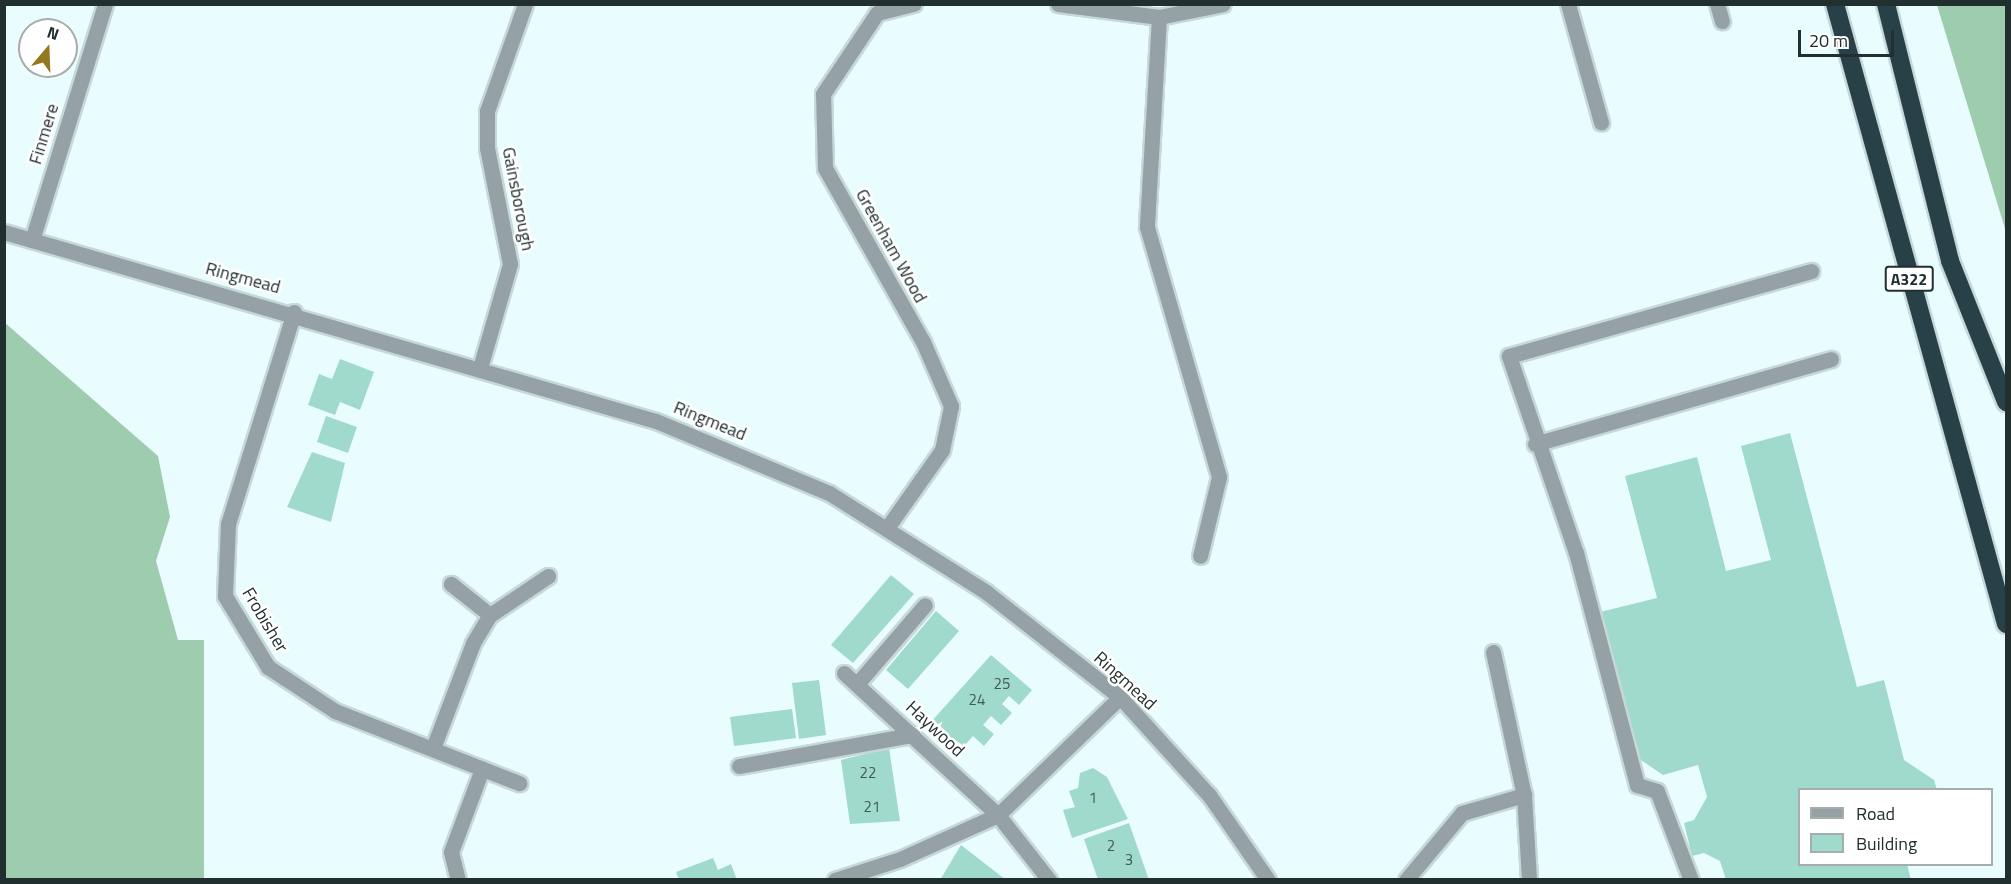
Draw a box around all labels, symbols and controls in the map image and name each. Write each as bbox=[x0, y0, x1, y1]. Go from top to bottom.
north arrow bbox=[18, 18, 78, 78]
scale bar bbox=[1801, 18, 1897, 56]
text: N bbox=[44, 20, 62, 46]
text: 20 m bbox=[1809, 27, 1848, 54]
street label: Finmere bbox=[25, 101, 63, 167]
street label: Gainsborough bbox=[497, 145, 539, 253]
street label: Greenham Wood bbox=[851, 185, 931, 307]
street label: Ringmead bbox=[203, 258, 283, 298]
road number: A322 bbox=[1884, 266, 1934, 292]
street label: Ringmead bbox=[670, 397, 750, 445]
street label: Frobisher bbox=[237, 584, 293, 656]
street label: Ringmead bbox=[1089, 647, 1161, 715]
house number: 25 bbox=[994, 675, 1010, 693]
house number: 24 bbox=[969, 691, 985, 709]
street label: Haywood bbox=[901, 697, 969, 761]
house number: 22 bbox=[860, 764, 876, 782]
legend bbox=[1798, 788, 1993, 866]
house number: 1 bbox=[1089, 789, 1097, 807]
house number: 21 bbox=[864, 798, 880, 816]
text: Road bbox=[1856, 800, 1895, 827]
text: Building bbox=[1856, 830, 1917, 857]
house number: 2 bbox=[1107, 837, 1115, 855]
house number: 3 bbox=[1125, 851, 1133, 869]

